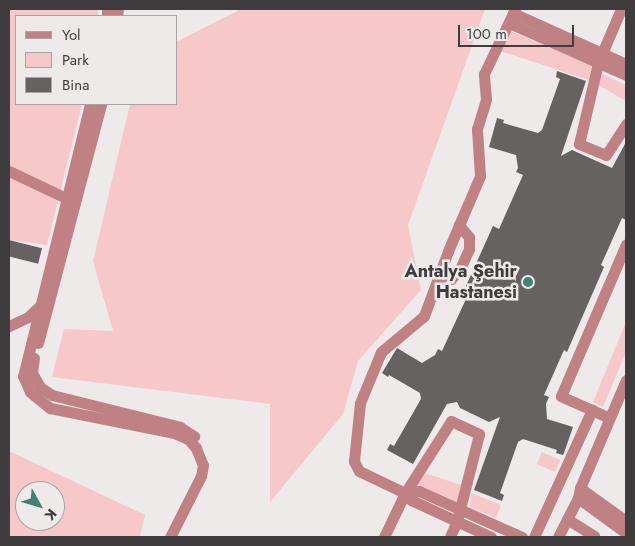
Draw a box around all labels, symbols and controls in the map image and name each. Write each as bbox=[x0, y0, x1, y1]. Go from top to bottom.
legend bbox=[15, 15, 178, 105]
scale bar bbox=[460, 15, 576, 47]
text: 100 m bbox=[466, 23, 507, 45]
text: Yol bbox=[62, 24, 81, 46]
text: Park bbox=[62, 49, 89, 71]
text: Bina bbox=[62, 74, 89, 96]
place label: Antalya Şehir Hastanesi bbox=[404, 261, 517, 304]
marker: Antalya Şehir Hastanesi bbox=[521, 275, 535, 289]
north arrow bbox=[15, 481, 65, 531]
text: K bbox=[40, 505, 62, 525]

